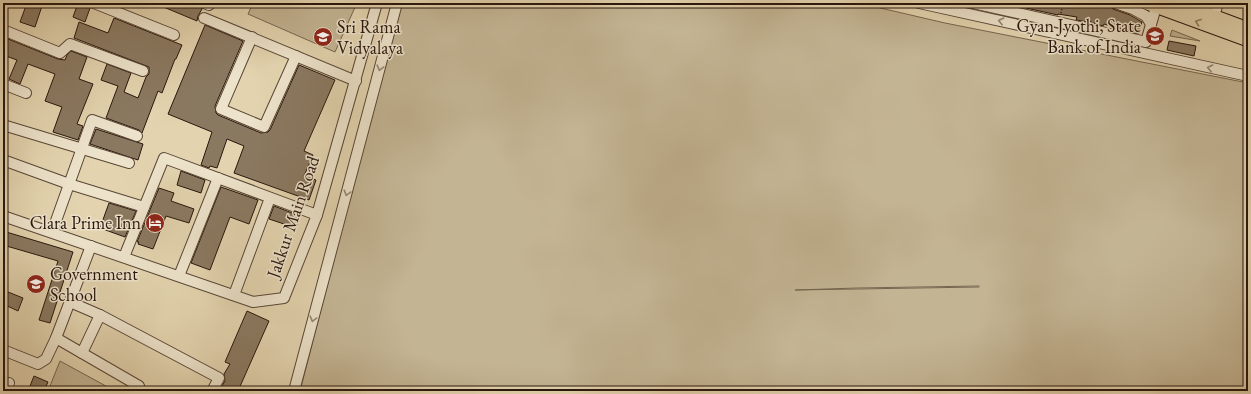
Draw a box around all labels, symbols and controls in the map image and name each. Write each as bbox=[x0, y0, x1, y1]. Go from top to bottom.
place label: Gyan Jyothi, State Bank of India bbox=[1017, 14, 1142, 58]
place label: Sri Rama Vidyalaya bbox=[337, 15, 404, 59]
one-way arrow bbox=[998, 18, 1004, 26]
one-way arrow bbox=[1195, 18, 1202, 26]
school or university icon: Gyan Jyothi, State Bank of India bbox=[1144, 25, 1166, 47]
school or university icon: Sri Rama Vidyalaya bbox=[312, 26, 334, 48]
one-way arrow bbox=[376, 64, 385, 71]
one-way arrow bbox=[1207, 64, 1214, 73]
street label: Jakkur Main Road bbox=[260, 152, 324, 283]
one-way arrow bbox=[343, 190, 351, 197]
place label: Clara Prime Inn bbox=[30, 211, 141, 234]
hotel icon: Clara Prime Inn bbox=[144, 212, 166, 234]
place label: Government School bbox=[50, 262, 138, 306]
school or university icon: Government School bbox=[25, 273, 47, 295]
one-way arrow bbox=[309, 315, 318, 322]

